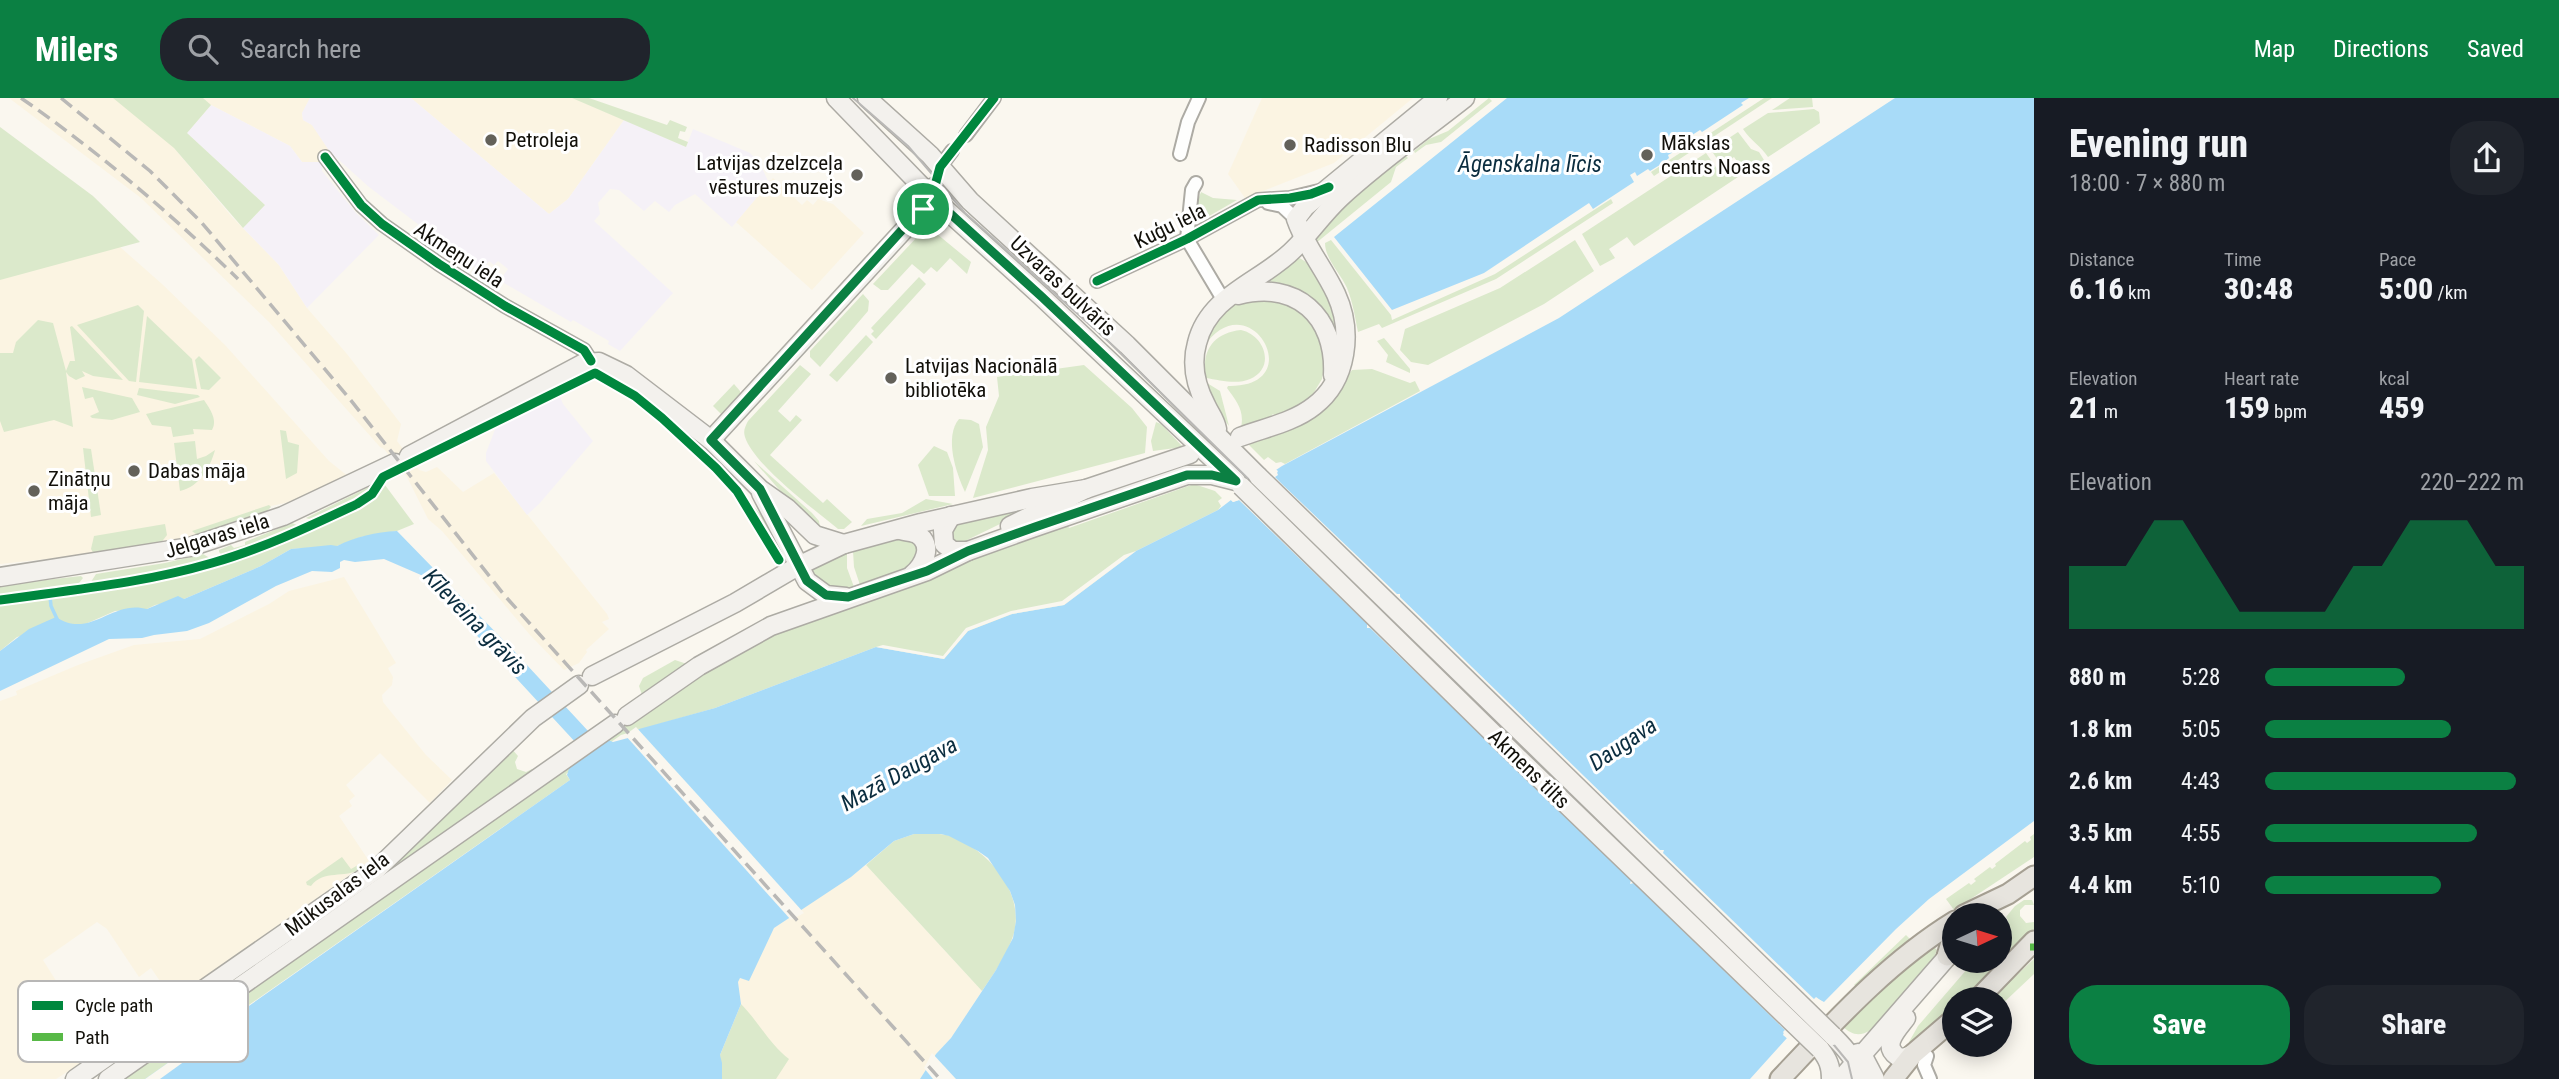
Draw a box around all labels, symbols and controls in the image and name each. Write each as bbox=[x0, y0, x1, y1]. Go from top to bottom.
search box bbox=[160, 18, 650, 81]
text: Milers bbox=[35, 30, 118, 69]
icon: search bbox=[184, 30, 222, 68]
text: Search here bbox=[240, 34, 361, 64]
text: Map bbox=[2254, 35, 2295, 63]
text: Directions bbox=[2333, 35, 2429, 63]
text: Saved bbox=[2467, 35, 2524, 63]
button: share bbox=[2450, 121, 2524, 195]
text: Evening run bbox=[2069, 122, 2248, 166]
place label: Petroleja bbox=[505, 128, 579, 152]
place label: Mākslas centrs Noass bbox=[1661, 131, 1771, 179]
marker: Petroleja bbox=[483, 132, 499, 148]
place label: Radisson Blu bbox=[1304, 133, 1412, 157]
marker: Radisson Blu bbox=[1282, 137, 1298, 153]
marker: Mākslas centrs Noass bbox=[1639, 147, 1655, 163]
place label: Latvijas dzelzceļa vēstures muzejs bbox=[696, 151, 843, 199]
water label: Āgenskalna līcis bbox=[1457, 151, 1602, 178]
marker: Latvijas dzelzceļa vēstures muzejs bbox=[849, 167, 865, 183]
text: 18:00 · 7 × 880 m bbox=[2069, 170, 2225, 197]
pin bbox=[893, 179, 953, 239]
icon: arrive bbox=[904, 190, 942, 228]
street label: Kuģu iela bbox=[1130, 199, 1210, 253]
street label: Akmeņu iela bbox=[410, 217, 508, 293]
street label: Uzvaras bulvāris bbox=[1005, 231, 1121, 341]
text: Distance bbox=[2069, 248, 2134, 271]
text: Time bbox=[2224, 248, 2261, 271]
text: Pace bbox=[2379, 248, 2416, 271]
text: 6.16 bbox=[2069, 271, 2124, 306]
text: 30:48 bbox=[2224, 271, 2293, 306]
text: 5:00 bbox=[2379, 271, 2433, 306]
text: km bbox=[2124, 281, 2151, 304]
text: /km bbox=[2433, 281, 2468, 304]
place label: Latvijas Nacionālā bibliotēka bbox=[905, 354, 1057, 402]
text: Elevation bbox=[2069, 367, 2137, 390]
text: Heart rate bbox=[2224, 367, 2299, 390]
text: kcal bbox=[2379, 367, 2410, 390]
marker: Latvijas Nacionālā bibliotēka bbox=[883, 370, 899, 386]
text: 21 bbox=[2069, 390, 2100, 425]
text: 159 bbox=[2224, 390, 2270, 425]
text: 459 bbox=[2379, 390, 2425, 425]
text: m bbox=[2100, 400, 2118, 423]
text: bpm bbox=[2270, 400, 2307, 423]
place label: Dabas māja bbox=[148, 459, 246, 483]
marker: Dabas māja bbox=[126, 463, 142, 479]
place label: Zinātņu māja bbox=[48, 467, 111, 515]
text: Elevation bbox=[2069, 469, 2152, 496]
text: 220–222 m bbox=[2420, 469, 2524, 496]
marker: Zinātņu māja bbox=[26, 483, 42, 499]
street label: Jelgavas iela bbox=[162, 509, 272, 563]
water label: Kīleveina grāvis bbox=[418, 563, 532, 681]
text: 880 m bbox=[2069, 664, 2126, 691]
text: 5:28 bbox=[2181, 664, 2220, 691]
water label: Daugava bbox=[1584, 712, 1662, 776]
text: 1.8 km bbox=[2069, 716, 2132, 743]
text: 5:05 bbox=[2181, 716, 2220, 743]
street label: Akmens tilts bbox=[1483, 724, 1575, 814]
water label: Mazā Daugava bbox=[836, 731, 962, 817]
text: 2.6 km bbox=[2069, 768, 2132, 795]
text: 4:43 bbox=[2181, 768, 2220, 795]
text: 3.5 km bbox=[2069, 820, 2132, 847]
text: 4:55 bbox=[2181, 820, 2220, 847]
street label: Mūkusalas iela bbox=[280, 847, 394, 941]
text: 4.4 km bbox=[2069, 872, 2132, 899]
text: 5:10 bbox=[2181, 872, 2220, 899]
north arrow bbox=[1942, 903, 2012, 973]
map controls bbox=[1942, 903, 2012, 1057]
legend bbox=[18, 981, 248, 1062]
button: Save bbox=[2069, 985, 2290, 1065]
button: Share bbox=[2304, 985, 2524, 1065]
button: layers bbox=[1942, 987, 2012, 1057]
text: Cycle path bbox=[75, 994, 153, 1017]
text: Path bbox=[75, 1026, 109, 1049]

